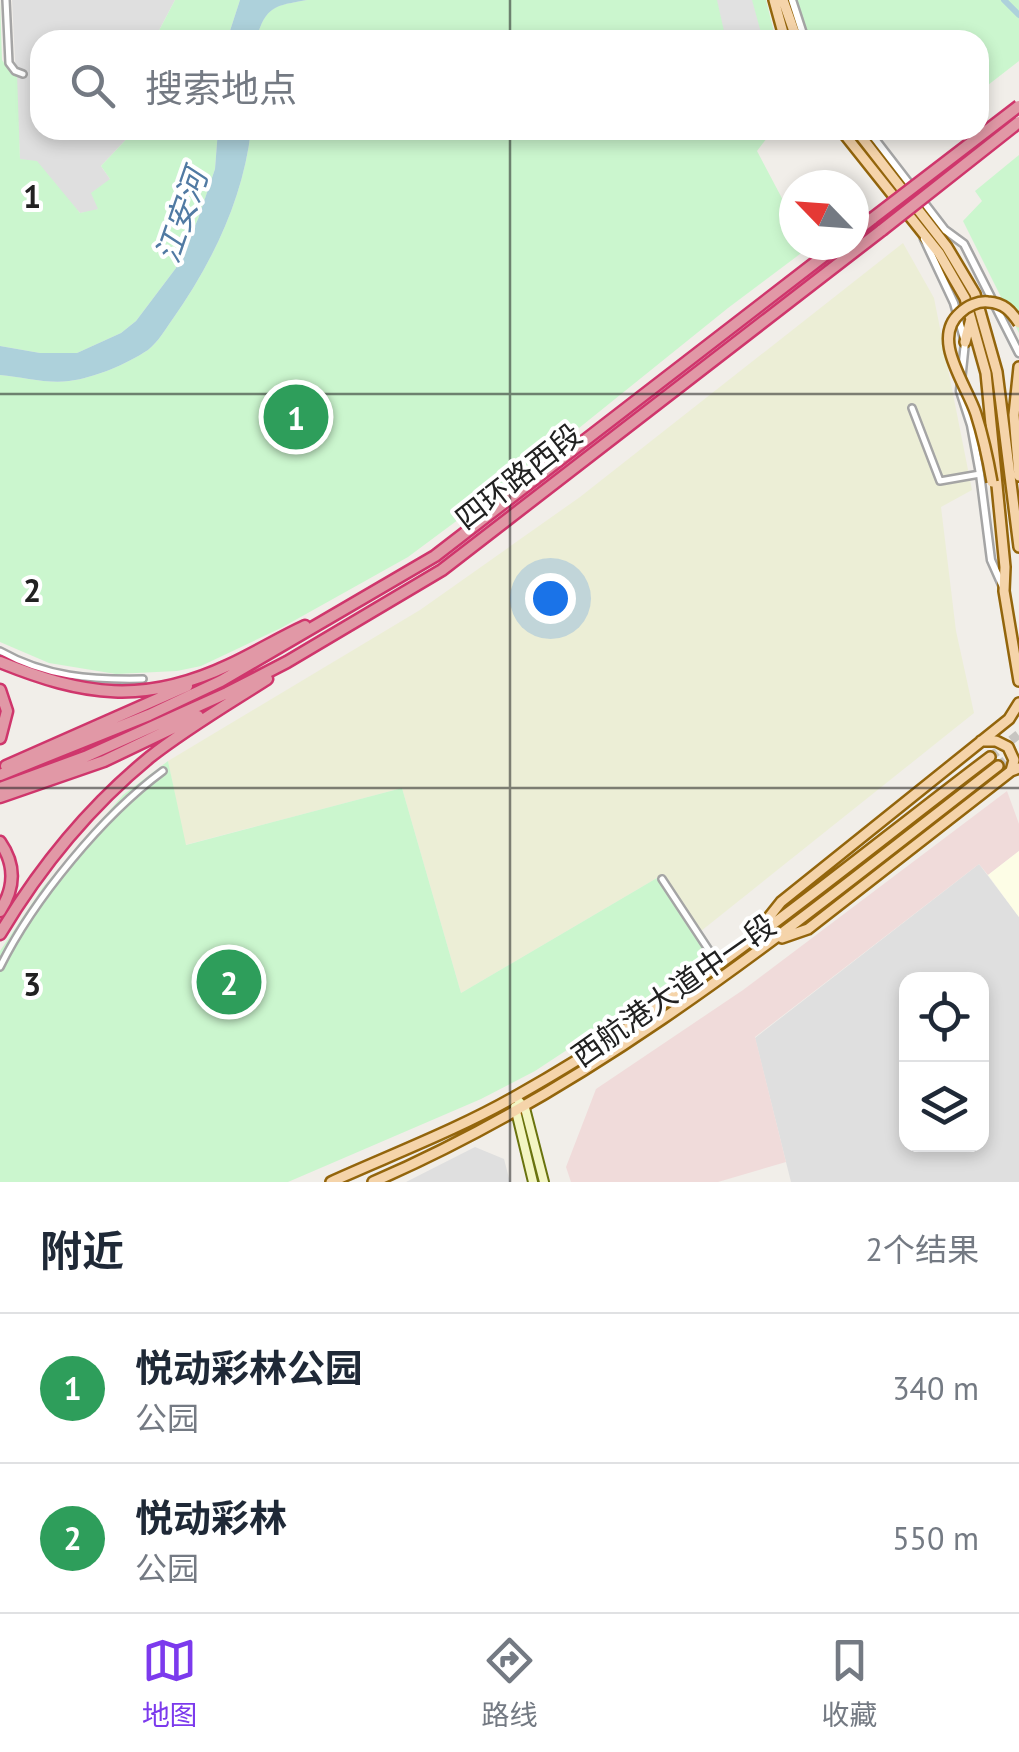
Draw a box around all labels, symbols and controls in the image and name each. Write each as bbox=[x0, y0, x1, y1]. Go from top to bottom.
search box bbox=[30, 30, 989, 140]
icon: search bbox=[65, 58, 120, 113]
text: 搜索地点 bbox=[145, 63, 297, 112]
water label: 江安河 bbox=[146, 158, 218, 268]
north arrow bbox=[779, 170, 869, 260]
text: 1 bbox=[23, 175, 41, 217]
pin: 1 bbox=[264, 380, 328, 454]
street label: 四环路西段 bbox=[447, 414, 589, 537]
text: 2 bbox=[23, 569, 41, 611]
your location bbox=[525, 573, 576, 624]
street label: 西航港大道中一段 bbox=[564, 905, 783, 1075]
pin: 2 bbox=[196, 944, 262, 1020]
text: 3 bbox=[23, 963, 41, 1005]
map controls bbox=[899, 972, 989, 1152]
button: locate bbox=[899, 972, 989, 1062]
button: layers bbox=[899, 1062, 989, 1152]
text: 附近 bbox=[40, 1223, 124, 1278]
text: 2个结果 bbox=[866, 1228, 979, 1270]
text: 悦动彩林公园 bbox=[135, 1343, 363, 1392]
text: 1 bbox=[63, 1367, 82, 1409]
text: 340 m bbox=[892, 1367, 979, 1409]
text: 公园 bbox=[135, 1397, 199, 1439]
text: 悦动彩林 bbox=[135, 1493, 287, 1542]
text: 2 bbox=[63, 1517, 82, 1559]
text: 550 m bbox=[892, 1517, 979, 1559]
text: 公园 bbox=[135, 1547, 199, 1589]
tab: 地图 bbox=[142, 1633, 198, 1733]
tab: 路线 bbox=[481, 1633, 537, 1733]
tab: 收藏 bbox=[821, 1633, 877, 1733]

